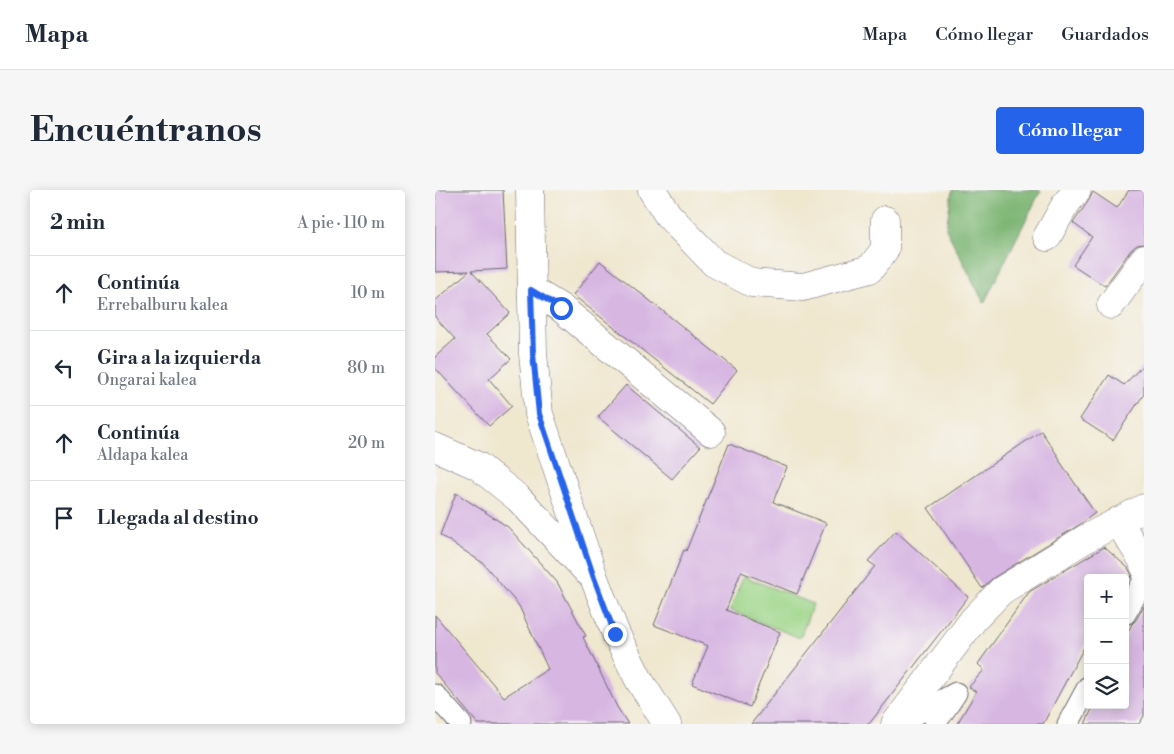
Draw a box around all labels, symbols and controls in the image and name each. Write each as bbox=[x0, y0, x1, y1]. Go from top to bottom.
text: Mapa bbox=[25, 20, 88, 50]
text: Mapa bbox=[863, 23, 907, 46]
text: Cómo llegar bbox=[935, 23, 1033, 46]
text: Guardados bbox=[1061, 23, 1149, 46]
button: Cómo llegar bbox=[996, 107, 1144, 154]
text: Encuéntranos bbox=[30, 109, 262, 152]
text: 2 min bbox=[50, 210, 105, 236]
text: A pie · 110 m bbox=[297, 213, 385, 233]
text: Continúa bbox=[97, 271, 180, 295]
icon: ahead bbox=[50, 279, 78, 307]
text: 10 m bbox=[351, 283, 385, 303]
text: Errebalburu kalea bbox=[97, 295, 228, 315]
route start bbox=[550, 297, 573, 320]
text: Gira a la izquierda bbox=[97, 346, 261, 370]
icon: left bbox=[50, 354, 78, 382]
text: 80 m bbox=[347, 358, 385, 378]
text: Ongarai kalea bbox=[97, 370, 197, 390]
text: Continúa bbox=[97, 421, 180, 445]
icon: ahead bbox=[50, 429, 78, 457]
text: 20 m bbox=[348, 433, 385, 453]
text: Aldapa kalea bbox=[97, 445, 188, 465]
icon: arrive bbox=[50, 504, 78, 532]
text: Llegada al destino bbox=[97, 506, 259, 530]
map controls bbox=[1084, 574, 1129, 709]
button: + bbox=[1084, 574, 1129, 619]
button: − bbox=[1084, 619, 1129, 664]
route end bbox=[604, 623, 627, 646]
button: layers bbox=[1084, 664, 1129, 709]

